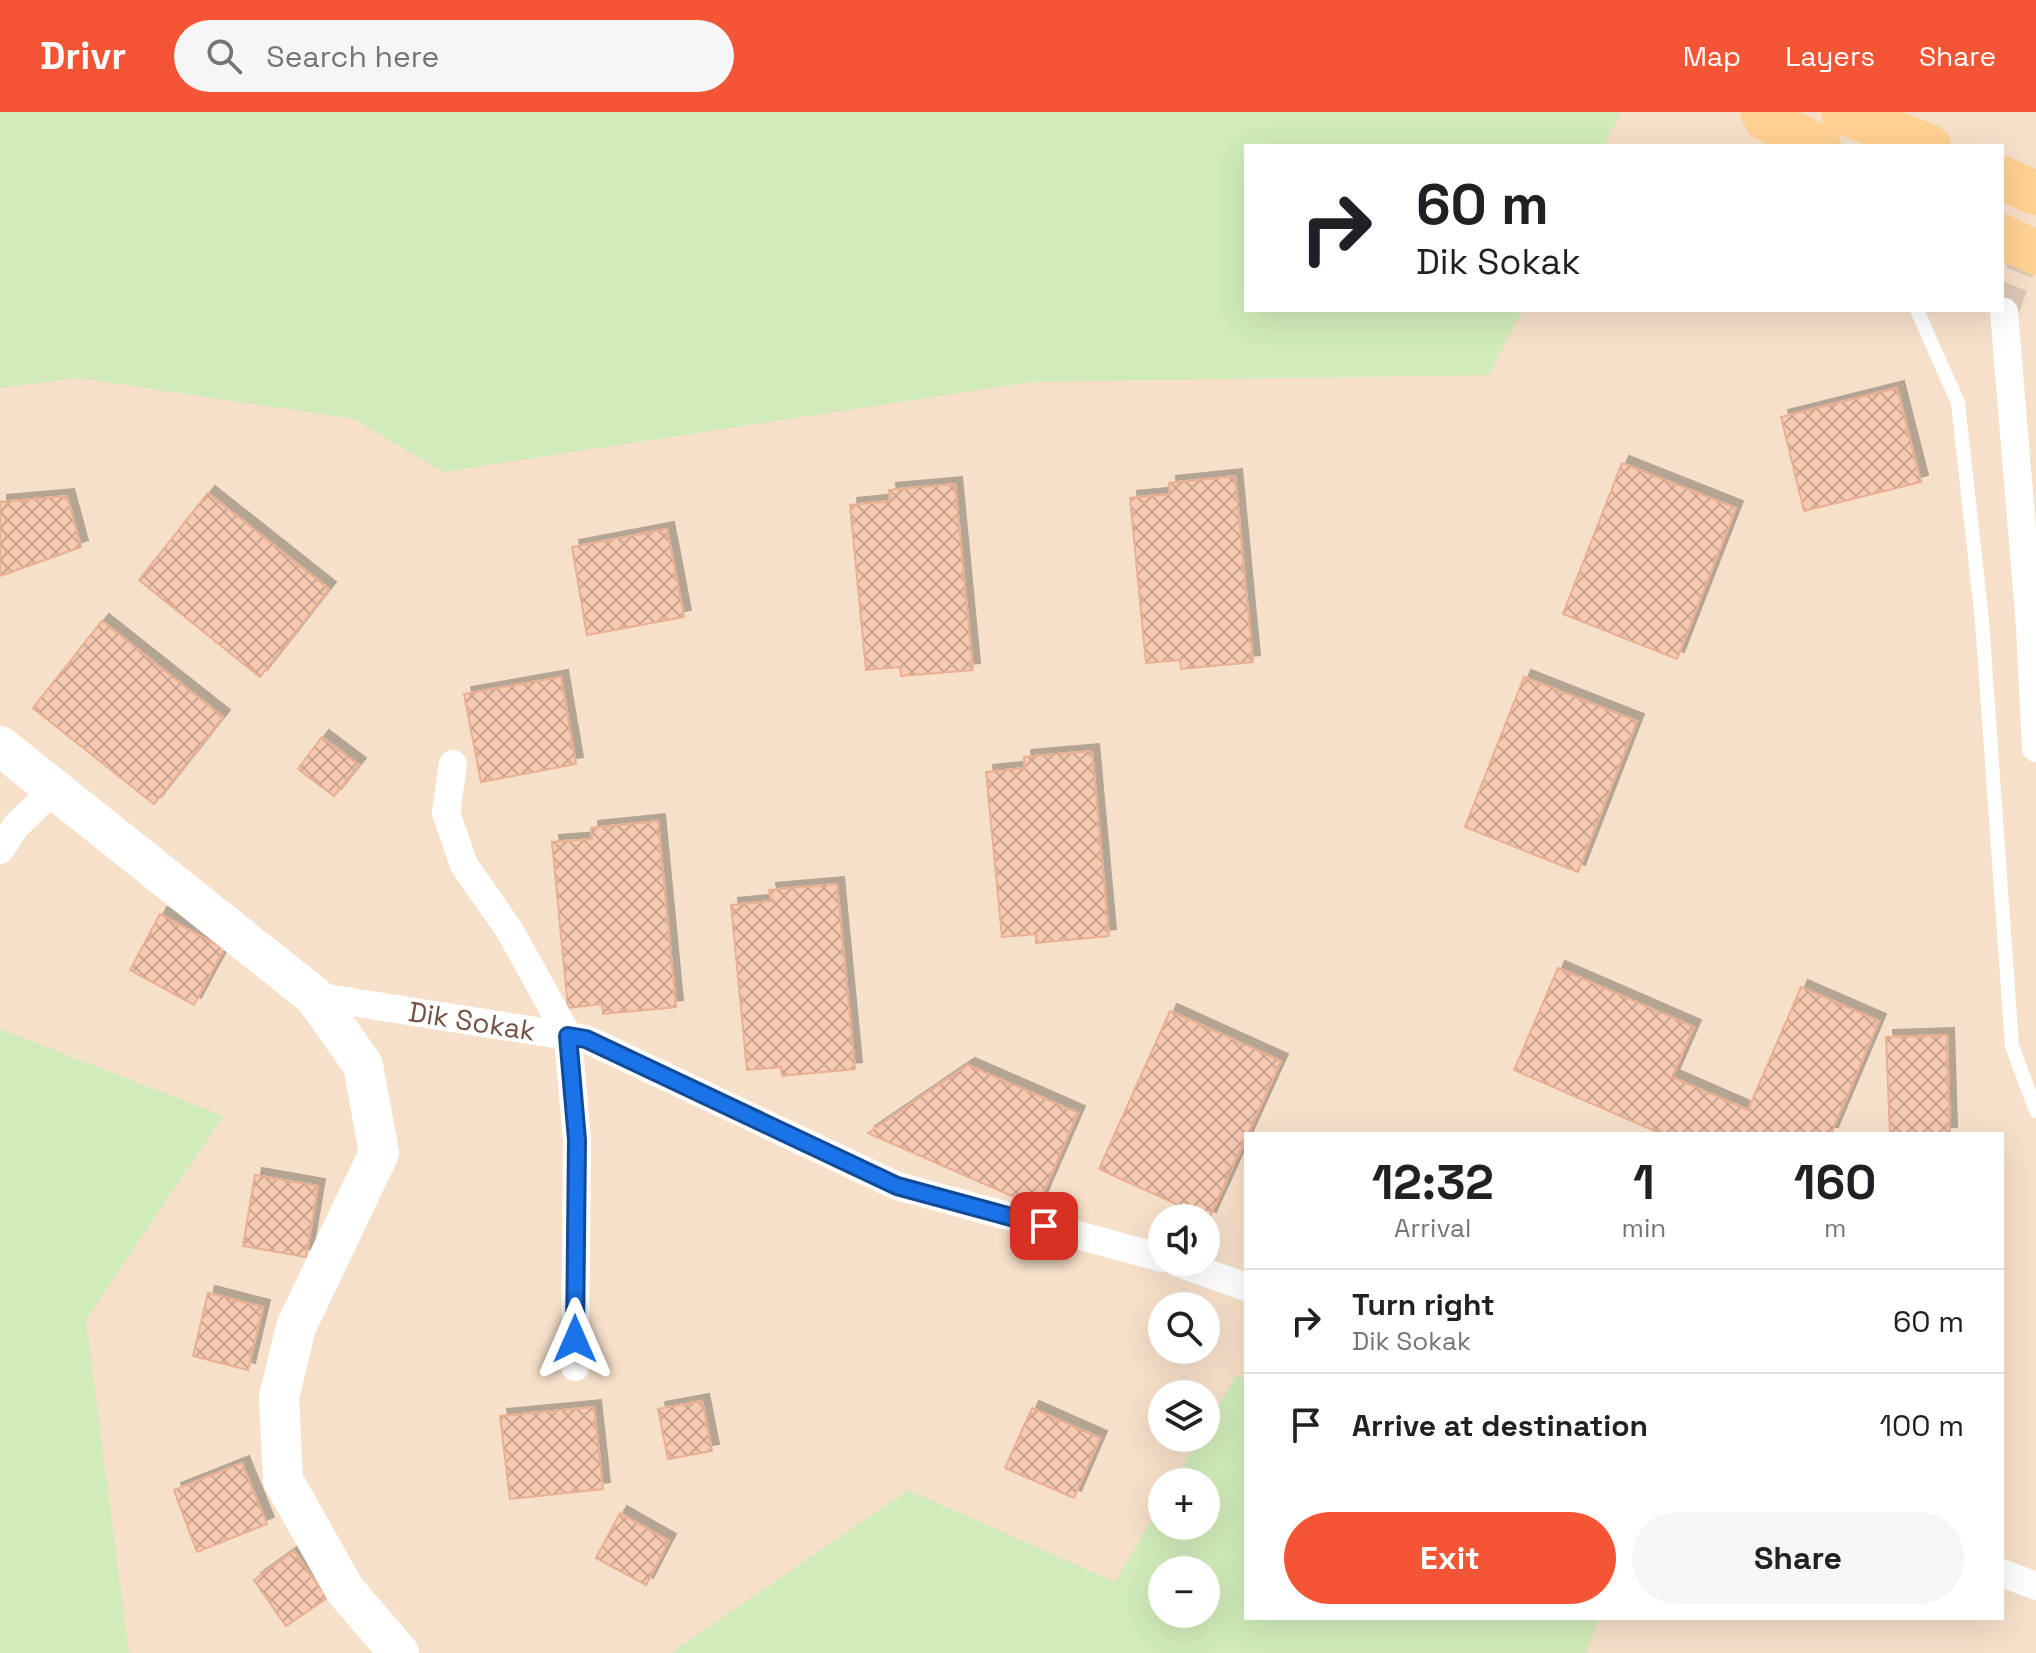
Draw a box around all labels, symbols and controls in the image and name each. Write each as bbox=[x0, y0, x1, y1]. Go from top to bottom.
search box bbox=[174, 20, 734, 92]
text: Drivr bbox=[40, 32, 126, 80]
icon: search bbox=[202, 34, 246, 78]
text: Search here bbox=[266, 37, 439, 76]
text: Map bbox=[1683, 38, 1741, 74]
text: Layers bbox=[1785, 38, 1875, 74]
text: Share bbox=[1919, 38, 1996, 74]
text: 60 m bbox=[1416, 169, 1549, 240]
icon: right bbox=[1284, 176, 1388, 280]
text: Dik Sokak bbox=[1416, 239, 1581, 285]
street label: Dik Sokak bbox=[406, 993, 538, 1049]
text: 12:32 bbox=[1372, 1152, 1494, 1213]
text: 1 bbox=[1633, 1152, 1655, 1213]
text: 160 bbox=[1794, 1152, 1876, 1213]
pin bbox=[1010, 1192, 1078, 1260]
icon: arrive bbox=[1022, 1204, 1066, 1248]
map controls bbox=[1148, 1204, 1220, 1628]
button: sound bbox=[1148, 1204, 1220, 1276]
text: Arrival bbox=[1394, 1211, 1471, 1245]
text: min bbox=[1622, 1211, 1666, 1245]
text: m bbox=[1824, 1211, 1846, 1245]
text: Turn right bbox=[1352, 1285, 1495, 1324]
button: search bbox=[1148, 1292, 1220, 1364]
position arrow bbox=[533, 1297, 617, 1381]
icon: right bbox=[1284, 1299, 1328, 1343]
text: 60 m bbox=[1893, 1302, 1964, 1341]
text: Dik Sokak bbox=[1352, 1324, 1471, 1358]
button: layers bbox=[1148, 1380, 1220, 1452]
icon: arrive bbox=[1284, 1403, 1328, 1447]
text: Arrive at destination bbox=[1352, 1406, 1648, 1445]
text: 100 m bbox=[1879, 1406, 1964, 1445]
button: + bbox=[1148, 1468, 1220, 1540]
button: Exit bbox=[1284, 1512, 1616, 1604]
button: Share bbox=[1632, 1512, 1964, 1604]
button: − bbox=[1148, 1556, 1220, 1628]

